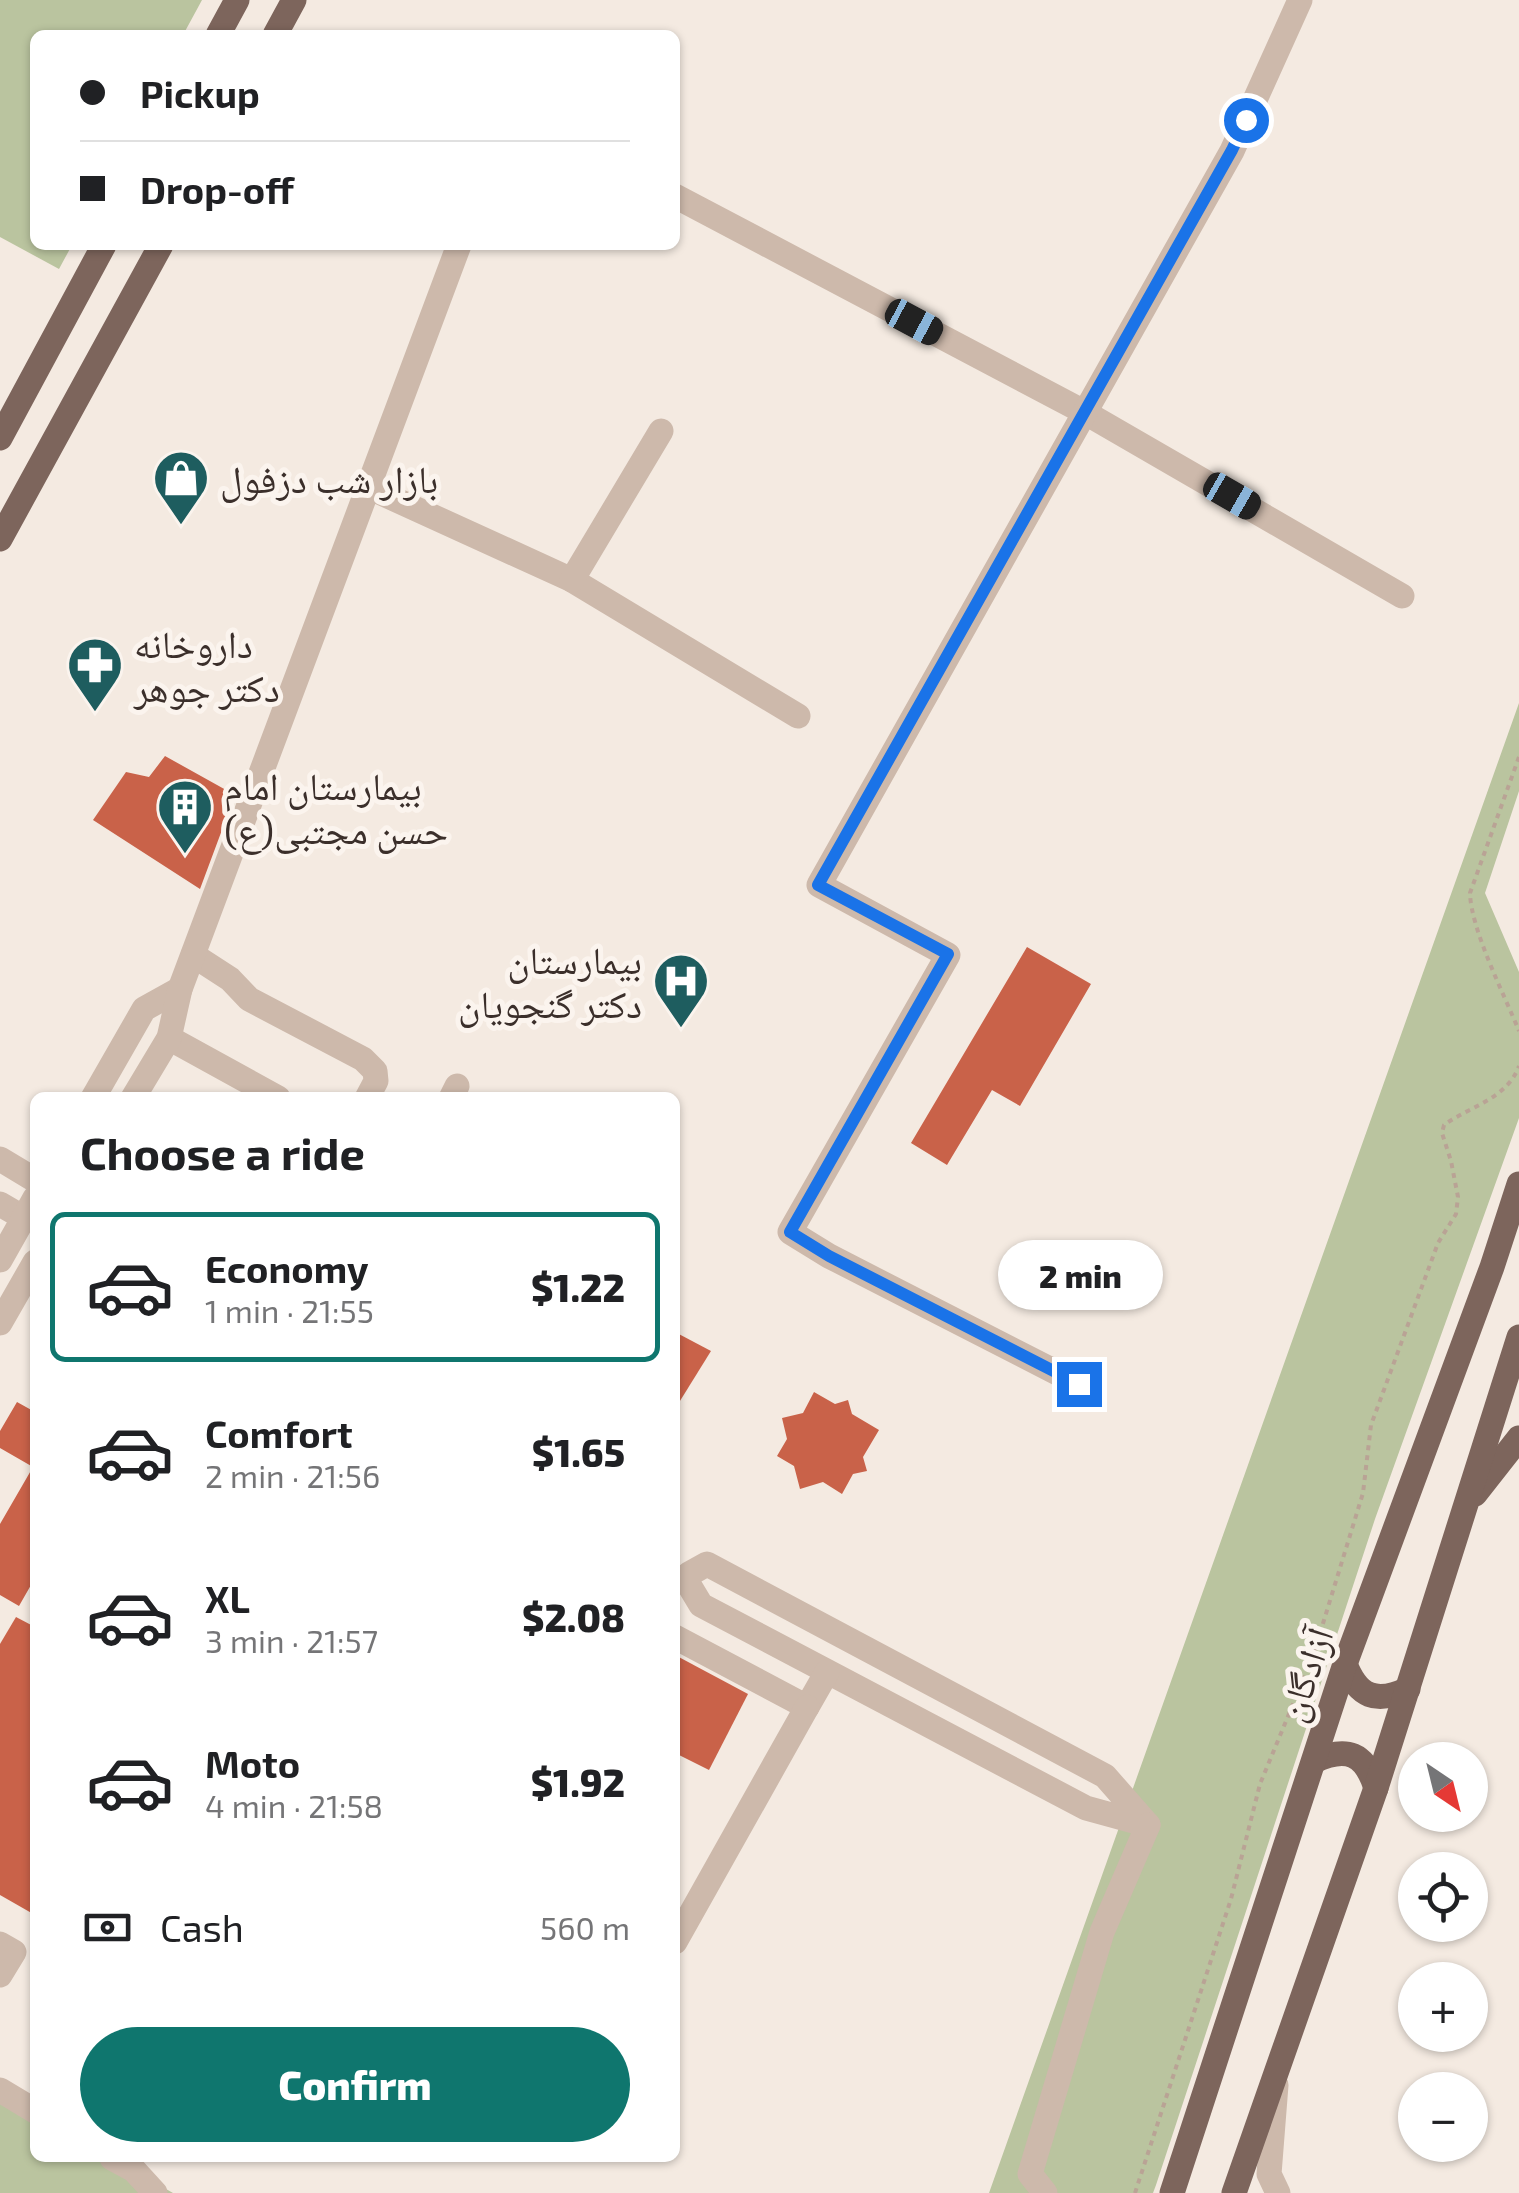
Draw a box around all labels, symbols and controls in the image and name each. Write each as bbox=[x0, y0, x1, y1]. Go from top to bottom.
text: Pickup bbox=[140, 70, 260, 116]
route start bbox=[1224, 98, 1269, 143]
text: Drop-off bbox=[140, 166, 294, 212]
car bbox=[880, 295, 948, 349]
shop icon: بازار شب دزفول bbox=[151, 448, 211, 527]
place label: بازار شب دزفول bbox=[220, 455, 438, 503]
car bbox=[1199, 468, 1265, 524]
place label: داروخانه دکتر جوهر bbox=[133, 620, 280, 710]
pharmacy icon: داروخانه دکتر جوهر bbox=[65, 635, 125, 714]
place label: بیمارستان امام حسن مجتبی(ع) bbox=[224, 762, 448, 855]
building icon: بیمارستان امام حسن مجتبی(ع) bbox=[155, 777, 215, 856]
place label: بیمارستان دکتر گنجویان bbox=[458, 936, 642, 1028]
hospital icon: بیمارستان دکتر گنجویان bbox=[651, 951, 711, 1030]
text: Choose a ride bbox=[80, 1125, 365, 1179]
callout: 2 min bbox=[996, 1239, 1162, 1309]
icon: car bbox=[85, 1242, 175, 1332]
text: Economy bbox=[205, 1245, 369, 1291]
text: 2 min bbox=[1039, 1256, 1122, 1294]
text: $1.22 bbox=[531, 1264, 625, 1310]
text: 1 min · 21:55 bbox=[205, 1291, 374, 1329]
route end bbox=[1057, 1362, 1102, 1407]
icon: car bbox=[85, 1407, 175, 1497]
text: Comfort bbox=[205, 1410, 353, 1456]
text: $1.65 bbox=[532, 1429, 625, 1475]
text: 2 min · 21:56 bbox=[205, 1456, 380, 1494]
icon: car bbox=[85, 1572, 175, 1662]
text: XL bbox=[205, 1575, 250, 1621]
text: $2.08 bbox=[522, 1594, 625, 1640]
street label: آزادگان bbox=[1267, 1620, 1344, 1728]
text: 3 min · 21:57 bbox=[205, 1621, 378, 1659]
icon: car bbox=[85, 1737, 175, 1827]
text: Moto bbox=[205, 1740, 300, 1786]
north arrow bbox=[1398, 1742, 1488, 1832]
map controls bbox=[1398, 1742, 1488, 2162]
text: $1.92 bbox=[531, 1759, 625, 1805]
text: 4 min · 21:58 bbox=[205, 1786, 383, 1824]
button: locate bbox=[1398, 1852, 1488, 1942]
icon: cash bbox=[80, 1900, 135, 1955]
text: Cash bbox=[160, 1904, 244, 1950]
text: 560 m bbox=[540, 1908, 630, 1946]
button: + bbox=[1398, 1962, 1488, 2052]
button: Confirm bbox=[80, 2027, 630, 2142]
button: − bbox=[1398, 2072, 1488, 2162]

